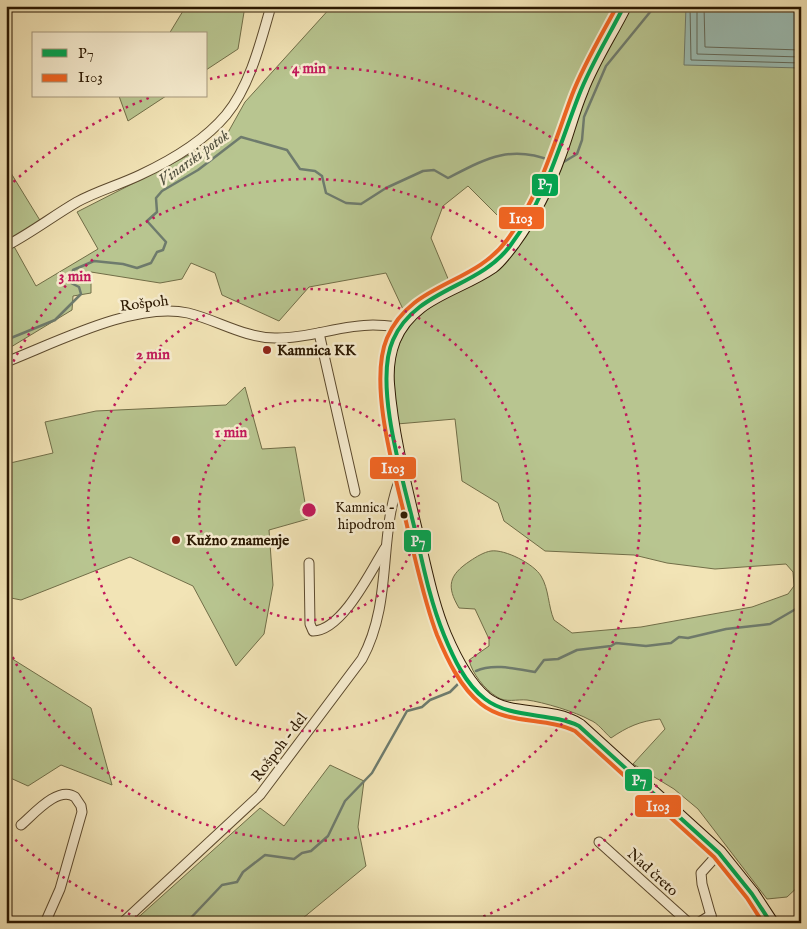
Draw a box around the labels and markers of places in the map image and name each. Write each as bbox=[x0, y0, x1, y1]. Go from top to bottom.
place label: Kamnica KK bbox=[277, 341, 357, 360]
marker: Kamnica KK bbox=[261, 344, 273, 356]
place label: Kamnica - hipodrom bbox=[335, 499, 395, 534]
centre of rings bbox=[300, 501, 318, 519]
marker: Kamnica - hipodrom bbox=[399, 510, 409, 520]
place label: Kužno znamenje bbox=[186, 531, 289, 550]
marker: Kužno znamenje bbox=[170, 534, 182, 546]

